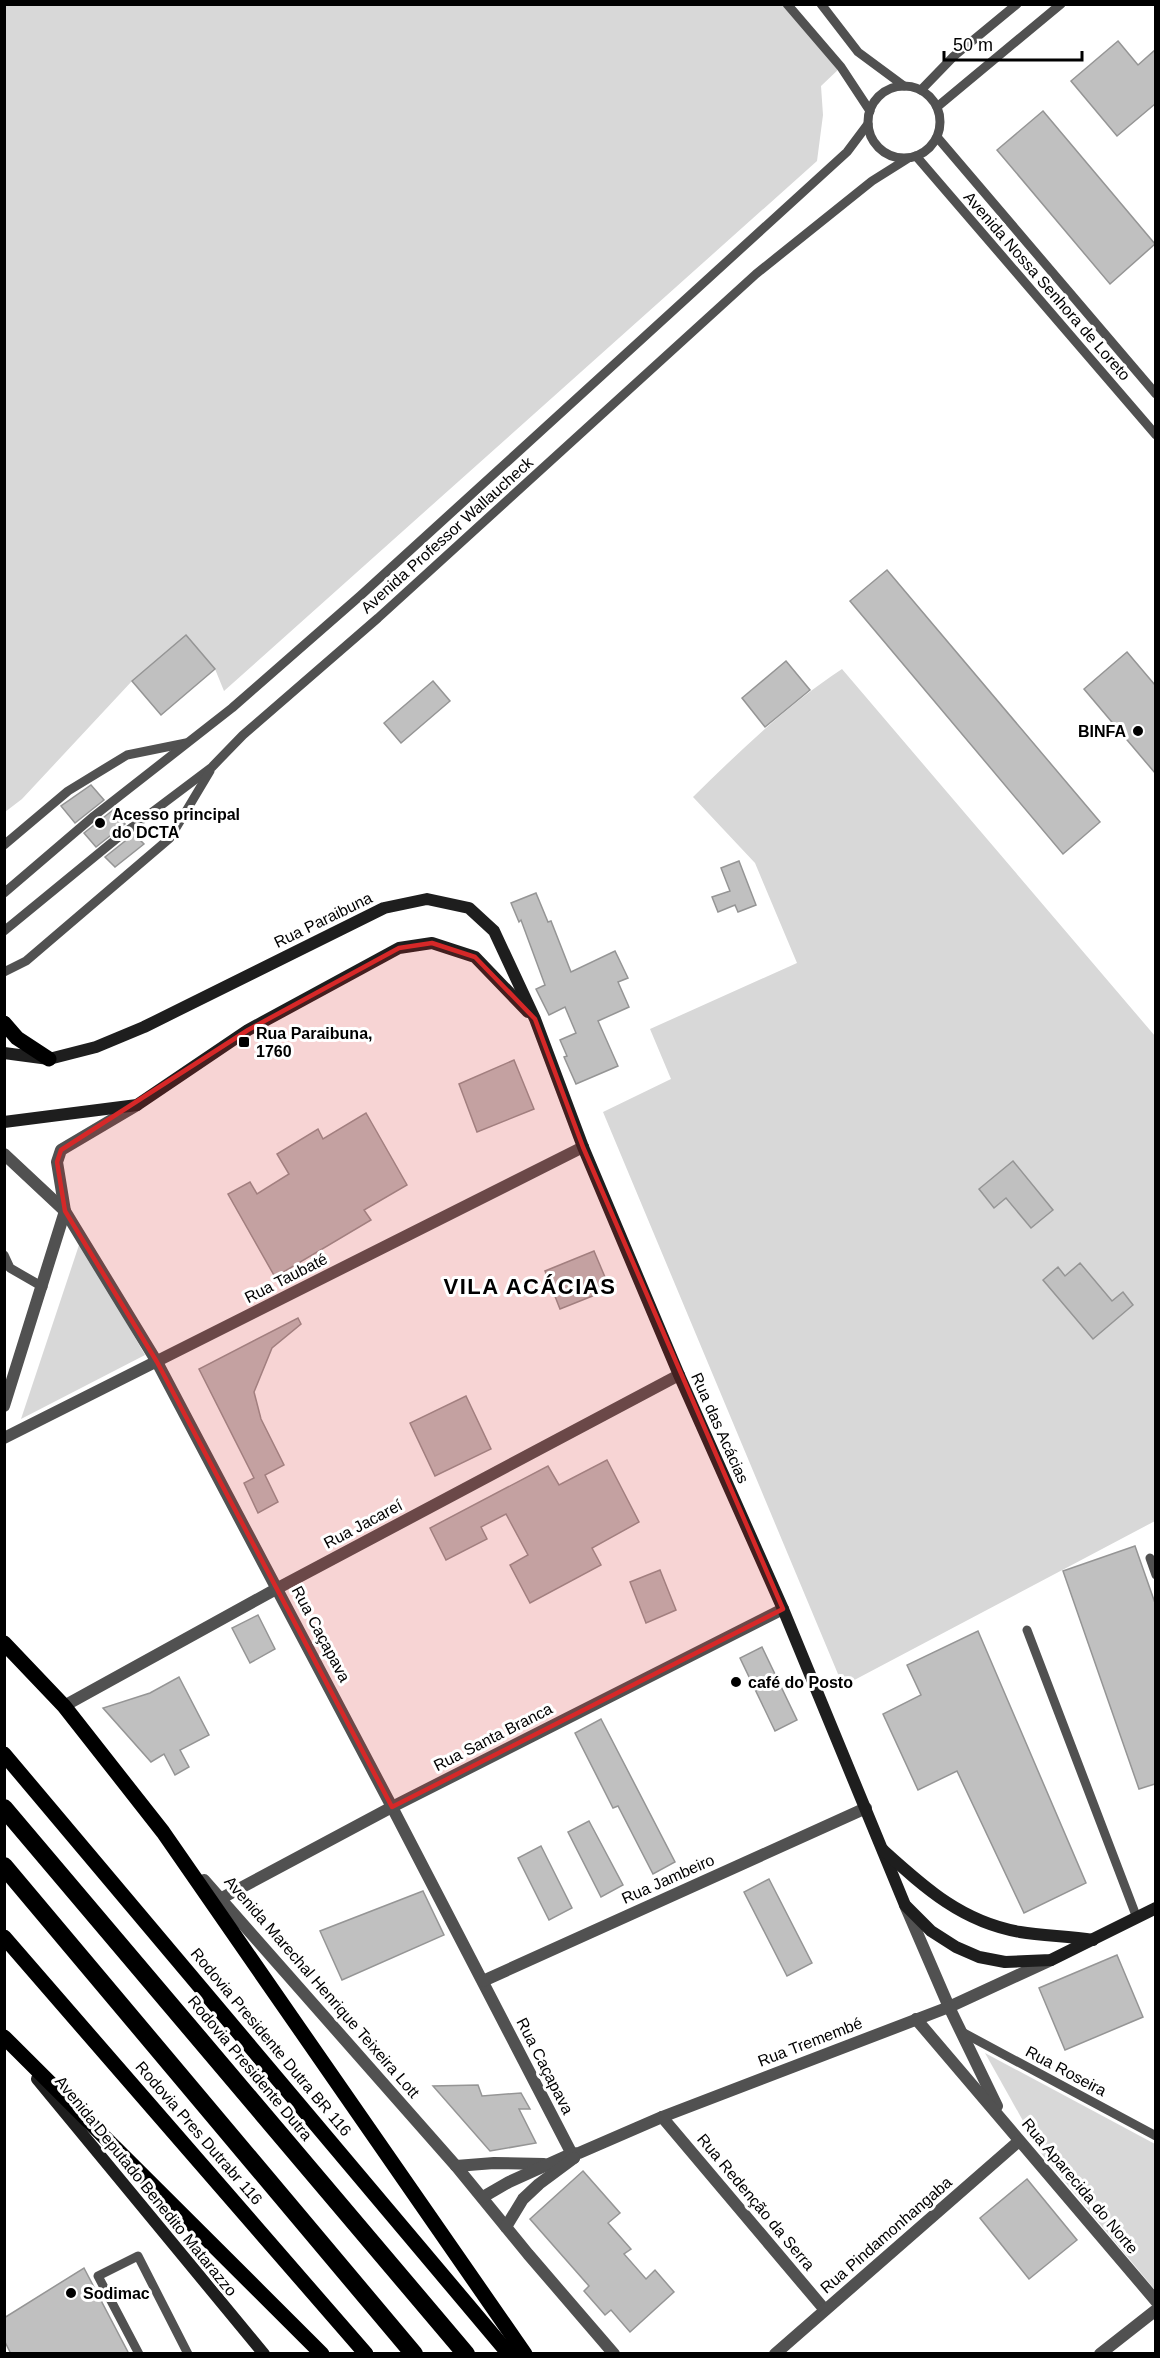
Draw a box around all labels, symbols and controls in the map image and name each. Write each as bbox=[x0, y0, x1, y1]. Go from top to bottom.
scale bar bbox=[944, 24, 1082, 62]
text: 50 m bbox=[953, 35, 993, 55]
street label: Avenida Nossa Senhora de Loreto bbox=[960, 188, 1134, 384]
street label: Avenida Professor Wallaucheck bbox=[358, 453, 537, 617]
place label: BINFA bbox=[1078, 723, 1126, 740]
marker: BINFA bbox=[1131, 724, 1145, 738]
place label: Acesso principal do DCTA bbox=[112, 806, 240, 841]
marker: Acesso principal do DCTA bbox=[93, 816, 107, 830]
street label: Rua Paraibuna bbox=[271, 889, 375, 951]
place label: Rua Paraibuna, 1760 bbox=[256, 1025, 372, 1060]
marker: Rua Paraibuna, 1760 bbox=[237, 1035, 251, 1049]
street label: Rua Taubaté bbox=[242, 1250, 330, 1306]
district label: VILA ACÁCIAS bbox=[444, 1274, 616, 1299]
street label: Rua das Acácias bbox=[688, 1370, 752, 1486]
street label: Rua Jacareí bbox=[321, 1496, 406, 1552]
street label: Rua Caçapava bbox=[289, 1583, 353, 1685]
place label: café do Posto bbox=[748, 1674, 853, 1691]
marker: café do Posto bbox=[729, 1675, 743, 1689]
street label: Rua Santa Branca bbox=[431, 1700, 555, 1774]
street label: Rua Jambeiro bbox=[619, 1851, 717, 1907]
street label: Avenida Marechal Henrique Teixeira Lott bbox=[221, 1873, 423, 2102]
street label: Rodovia Presidente Dutra BR 116 bbox=[187, 1944, 355, 2140]
street label: Rodovia Presidente Dutra bbox=[184, 1992, 316, 2144]
street label: Rua Tremembé bbox=[755, 2014, 865, 2070]
street label: Rua Caçapava bbox=[513, 2015, 577, 2117]
street label: Rua Roseira bbox=[1023, 2043, 1109, 2099]
street label: Rodovia Pres Dutrabr 116 bbox=[132, 2058, 266, 2208]
street label: Avenida Deputado Benedito Matarazzo bbox=[52, 2073, 240, 2299]
street label: Rua Aparecida do Norte bbox=[1019, 2115, 1141, 2257]
street label: Rua Redenção da Serra bbox=[694, 2130, 818, 2274]
street label: Rua Pindamonhangaba bbox=[817, 2173, 955, 2297]
place label: Sodimac bbox=[83, 2285, 150, 2302]
marker: Sodimac bbox=[64, 2286, 78, 2300]

